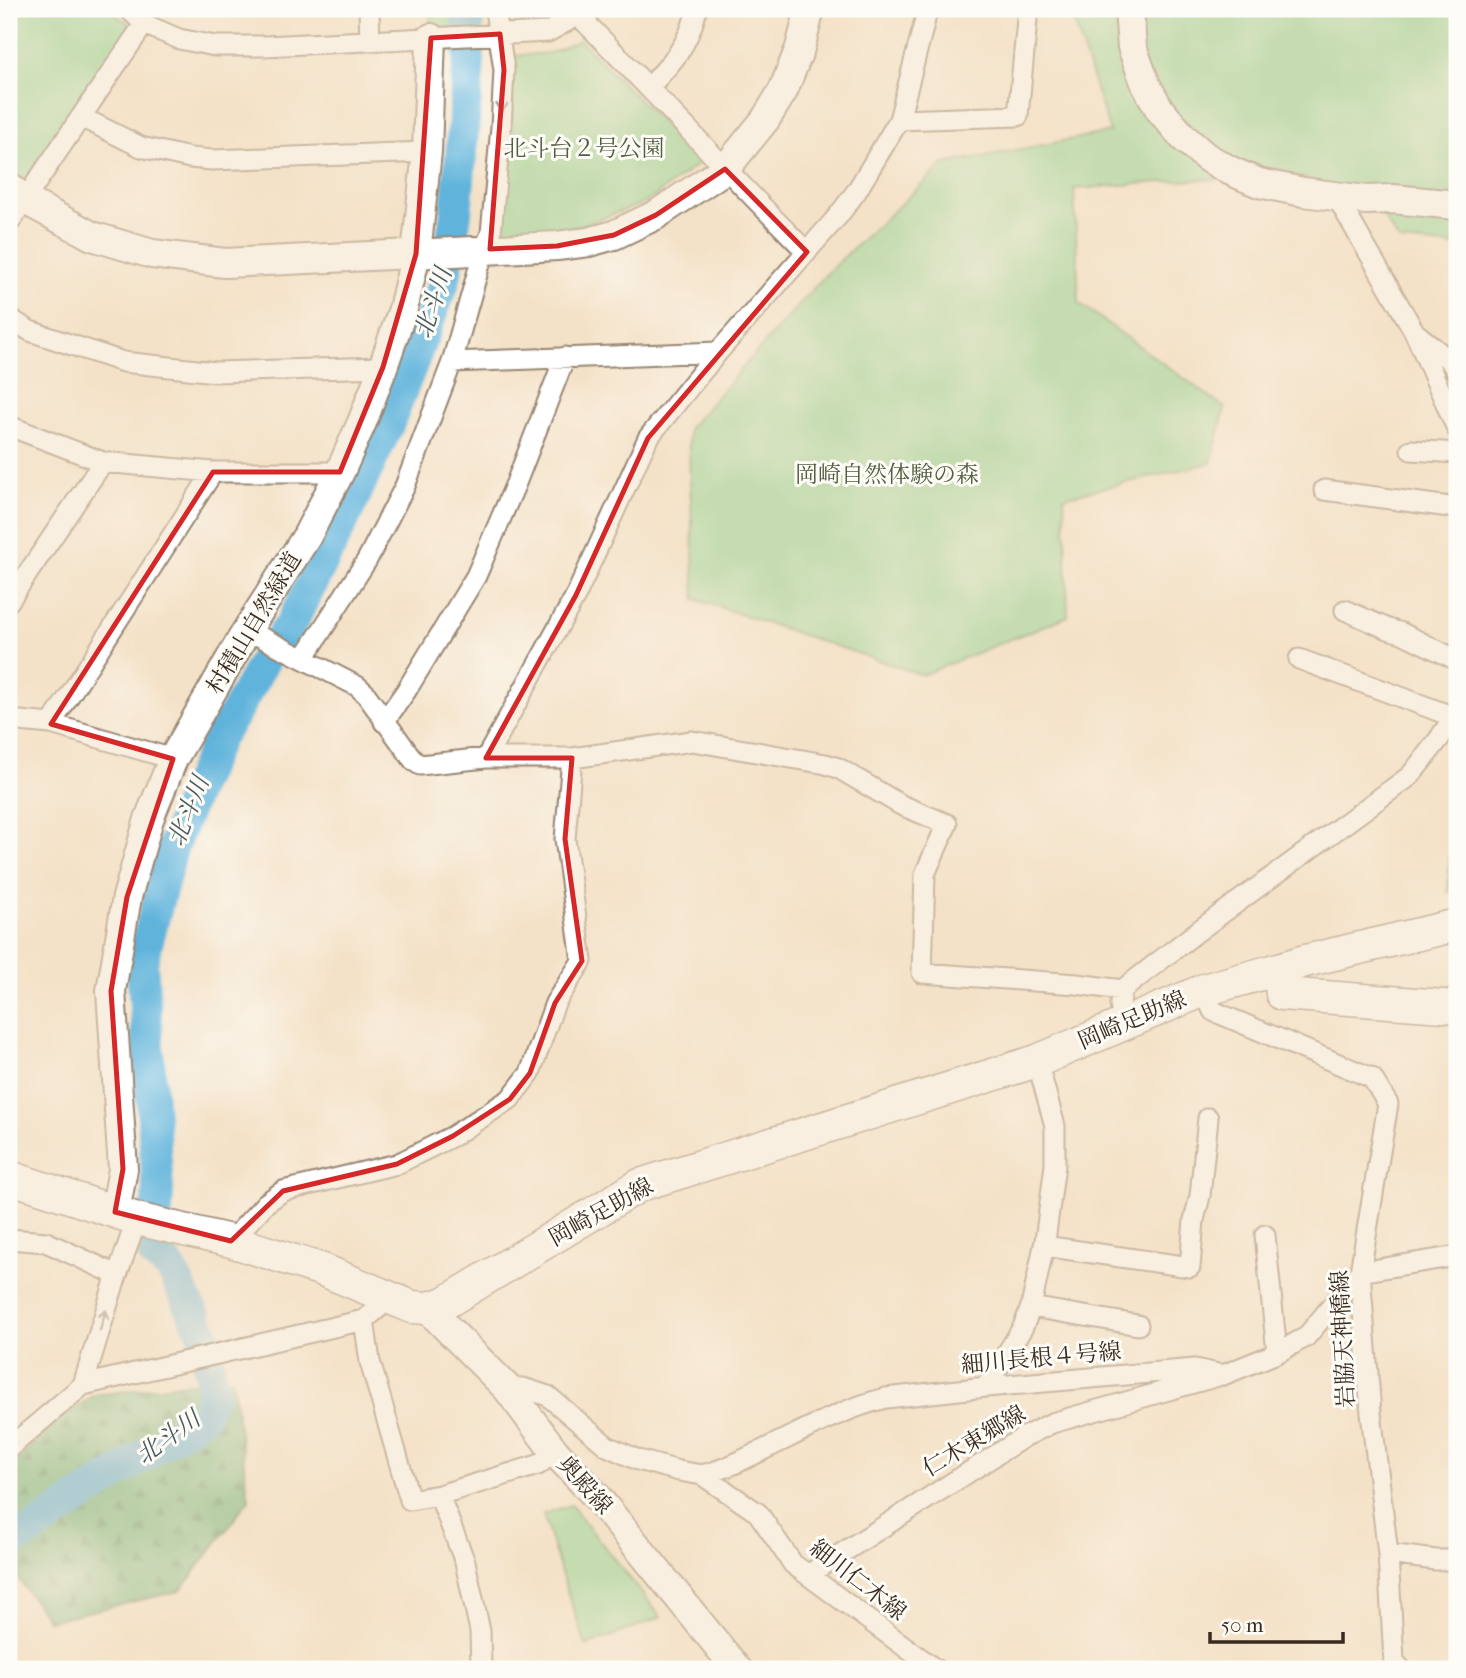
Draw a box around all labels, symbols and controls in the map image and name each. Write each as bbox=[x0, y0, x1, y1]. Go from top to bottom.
one-way arrow bbox=[496, 90, 509, 113]
park label: 北斗台２号公園 bbox=[504, 135, 665, 162]
water label: 北斗川 bbox=[409, 262, 458, 342]
park label: 岡崎自然体験の森 bbox=[795, 461, 979, 488]
street label: 村積山自然緑道 bbox=[201, 547, 307, 699]
water label: 北斗川 bbox=[162, 770, 216, 850]
street label: 岡崎足助線 bbox=[1074, 985, 1190, 1055]
street label: 岡崎足助線 bbox=[544, 1172, 658, 1252]
street label: 岩脇天神橋線 bbox=[1326, 1269, 1360, 1409]
one-way arrow bbox=[97, 1309, 110, 1331]
street label: 細川長根４号線 bbox=[960, 1338, 1122, 1378]
street label: 仁木東郷線 bbox=[918, 1400, 1030, 1482]
water label: 北斗川 bbox=[131, 1403, 208, 1469]
street label: 奥殿線 bbox=[552, 1450, 618, 1520]
street label: 細川仁木線 bbox=[804, 1534, 912, 1626]
scale bar bbox=[1210, 1601, 1344, 1645]
text: 50 m bbox=[1221, 1613, 1264, 1637]

